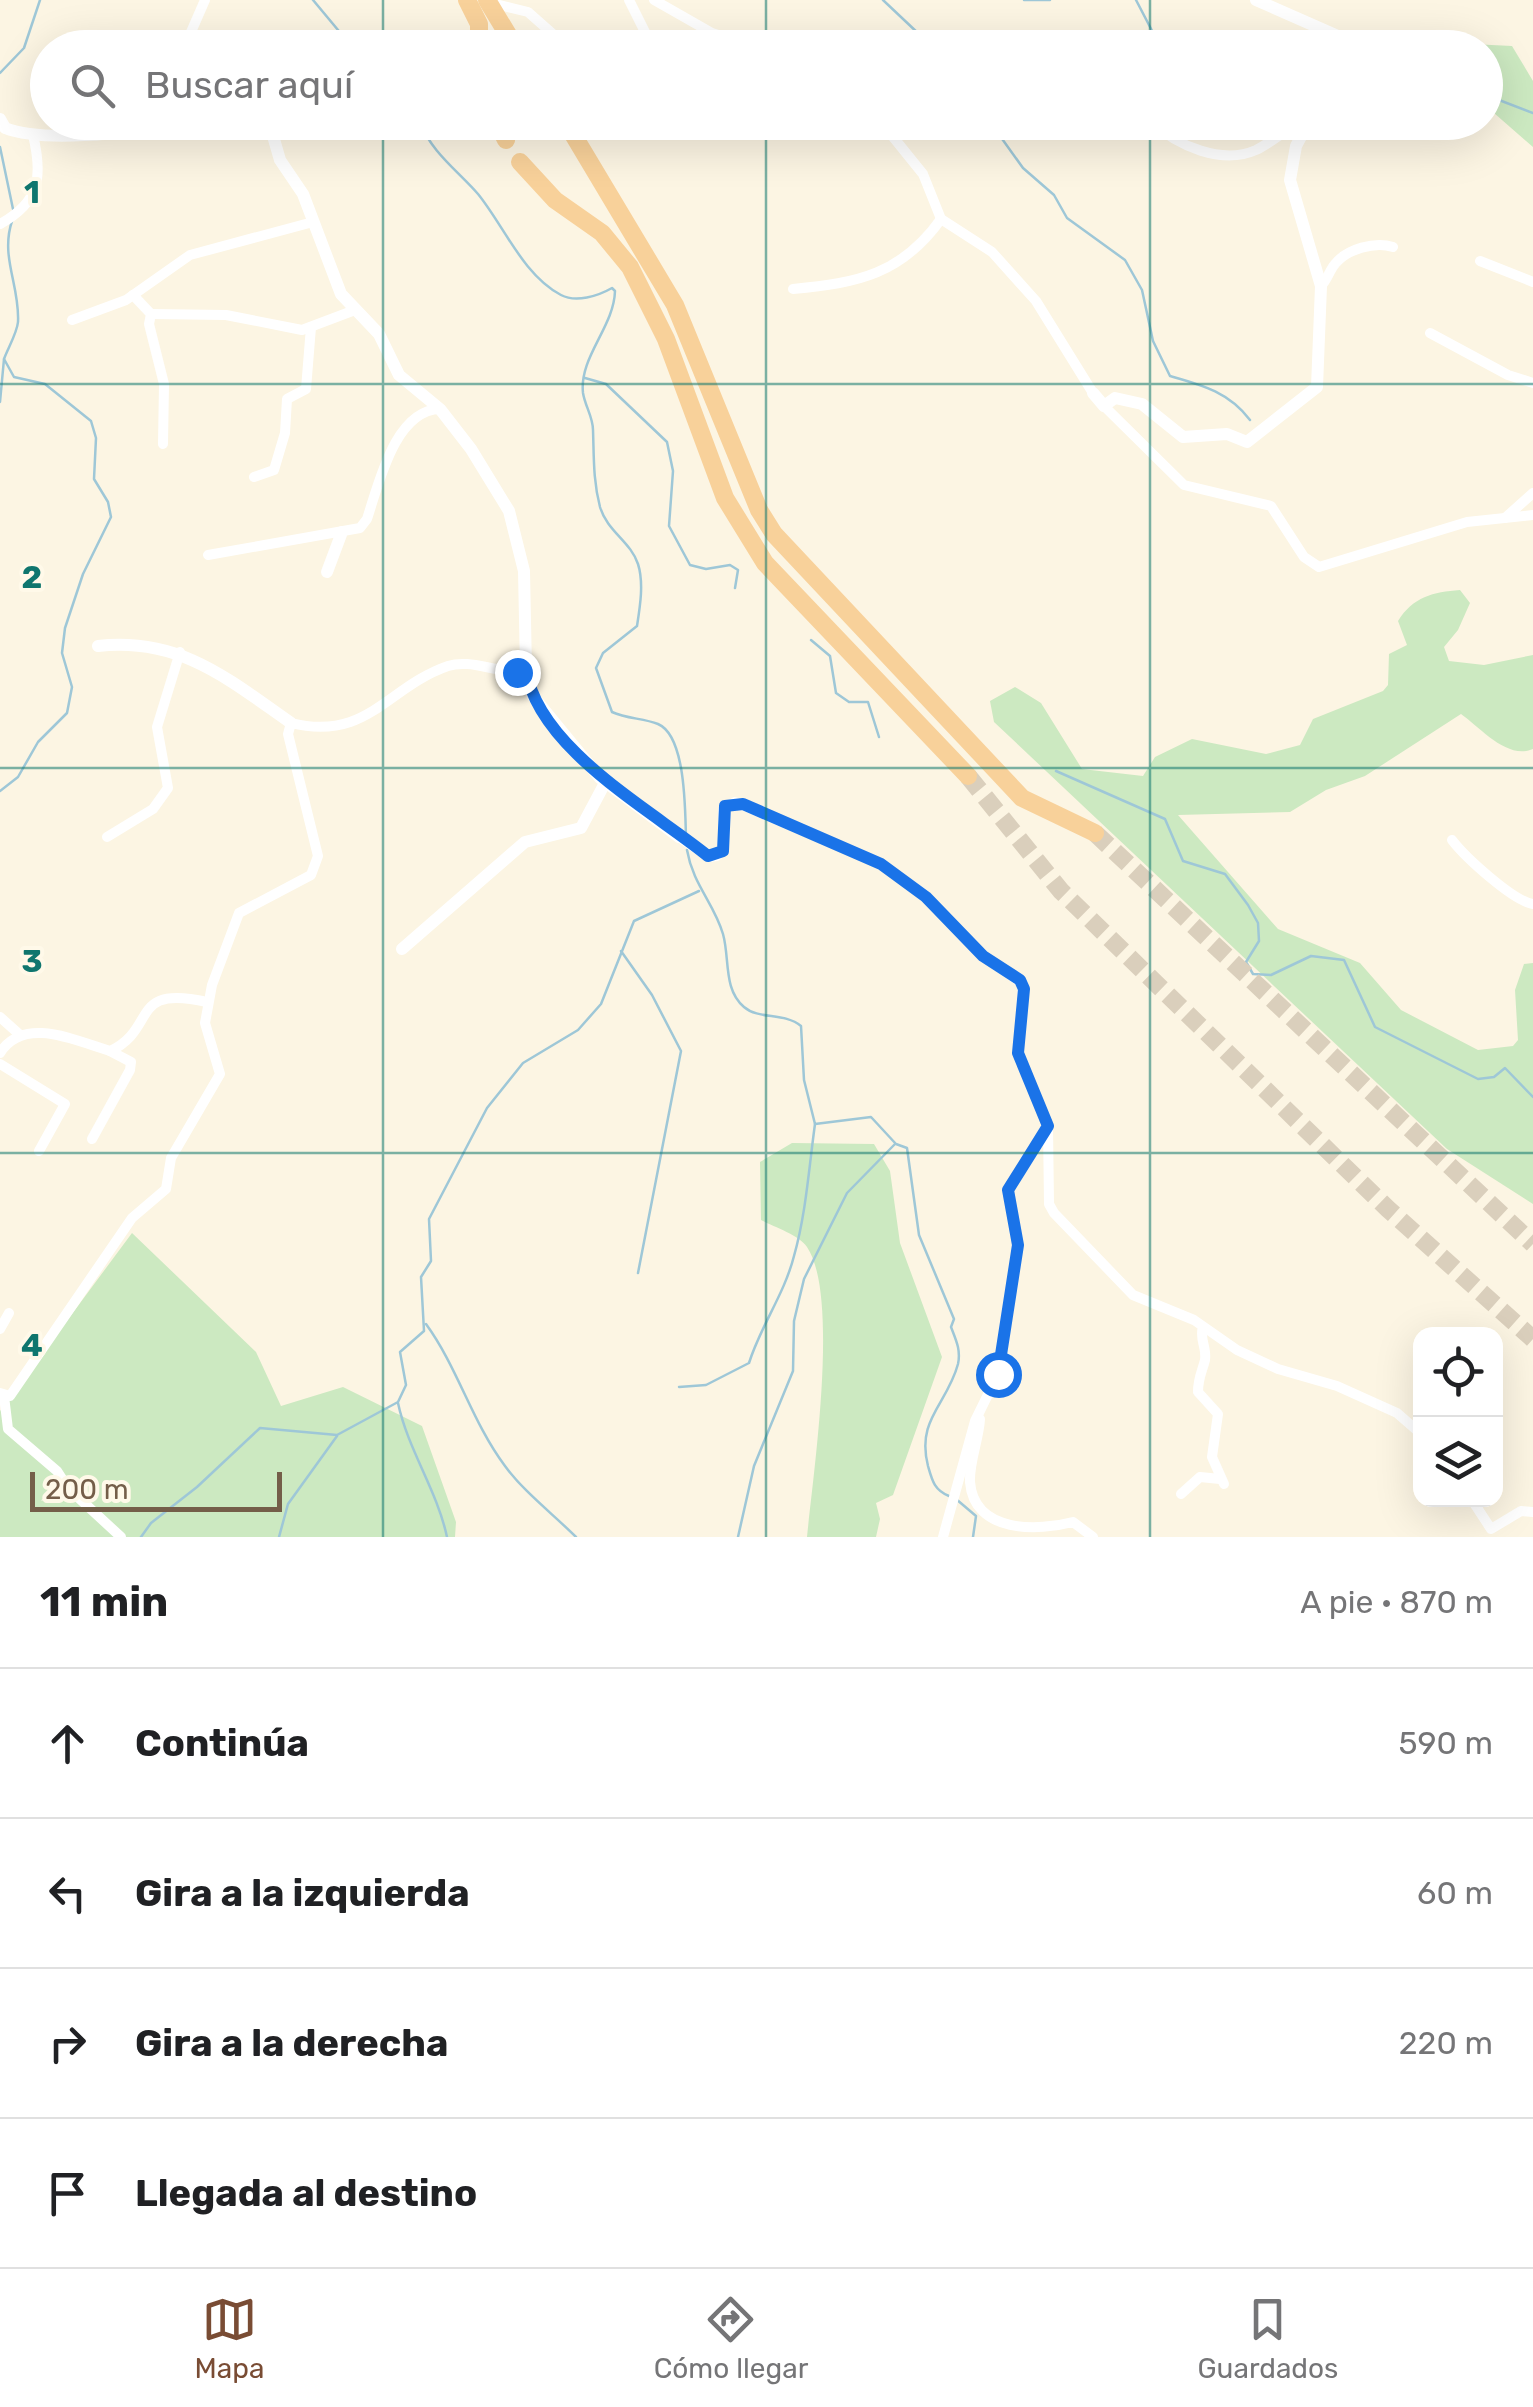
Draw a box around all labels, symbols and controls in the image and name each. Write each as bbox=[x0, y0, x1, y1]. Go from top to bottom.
search box bbox=[30, 30, 1503, 140]
icon: search bbox=[65, 58, 120, 113]
text: Buscar aquí bbox=[145, 62, 353, 108]
text: 1 bbox=[24, 173, 40, 211]
text: 2 bbox=[22, 558, 42, 596]
route end bbox=[495, 650, 541, 696]
text: 3 bbox=[21, 942, 43, 980]
text: 4 bbox=[21, 1326, 43, 1364]
map controls bbox=[1413, 1327, 1503, 1507]
button: locate bbox=[1413, 1327, 1503, 1417]
route start bbox=[976, 1352, 1022, 1398]
button: layers bbox=[1413, 1417, 1503, 1507]
scale bar bbox=[30, 1467, 282, 1512]
text: 200 m bbox=[45, 1473, 129, 1506]
text: 11 min bbox=[40, 1577, 168, 1627]
text: A pie · 870 m bbox=[1300, 1583, 1493, 1621]
icon: ahead bbox=[40, 1716, 95, 1771]
text: Continúa bbox=[135, 1720, 309, 1766]
text: 590 m bbox=[1398, 1724, 1493, 1762]
icon: left bbox=[40, 1866, 95, 1921]
text: Gira a la izquierda bbox=[135, 1870, 470, 1916]
text: 60 m bbox=[1417, 1874, 1493, 1912]
icon: right bbox=[40, 2016, 95, 2071]
text: Gira a la derecha bbox=[135, 2020, 448, 2066]
text: 220 m bbox=[1399, 2024, 1493, 2062]
icon: arrive bbox=[40, 2166, 95, 2221]
text: Llegada al destino bbox=[135, 2170, 477, 2216]
tab: Mapa bbox=[195, 2292, 264, 2385]
tab: Cómo llegar bbox=[654, 2292, 808, 2385]
tab: Guardados bbox=[1198, 2292, 1338, 2385]

